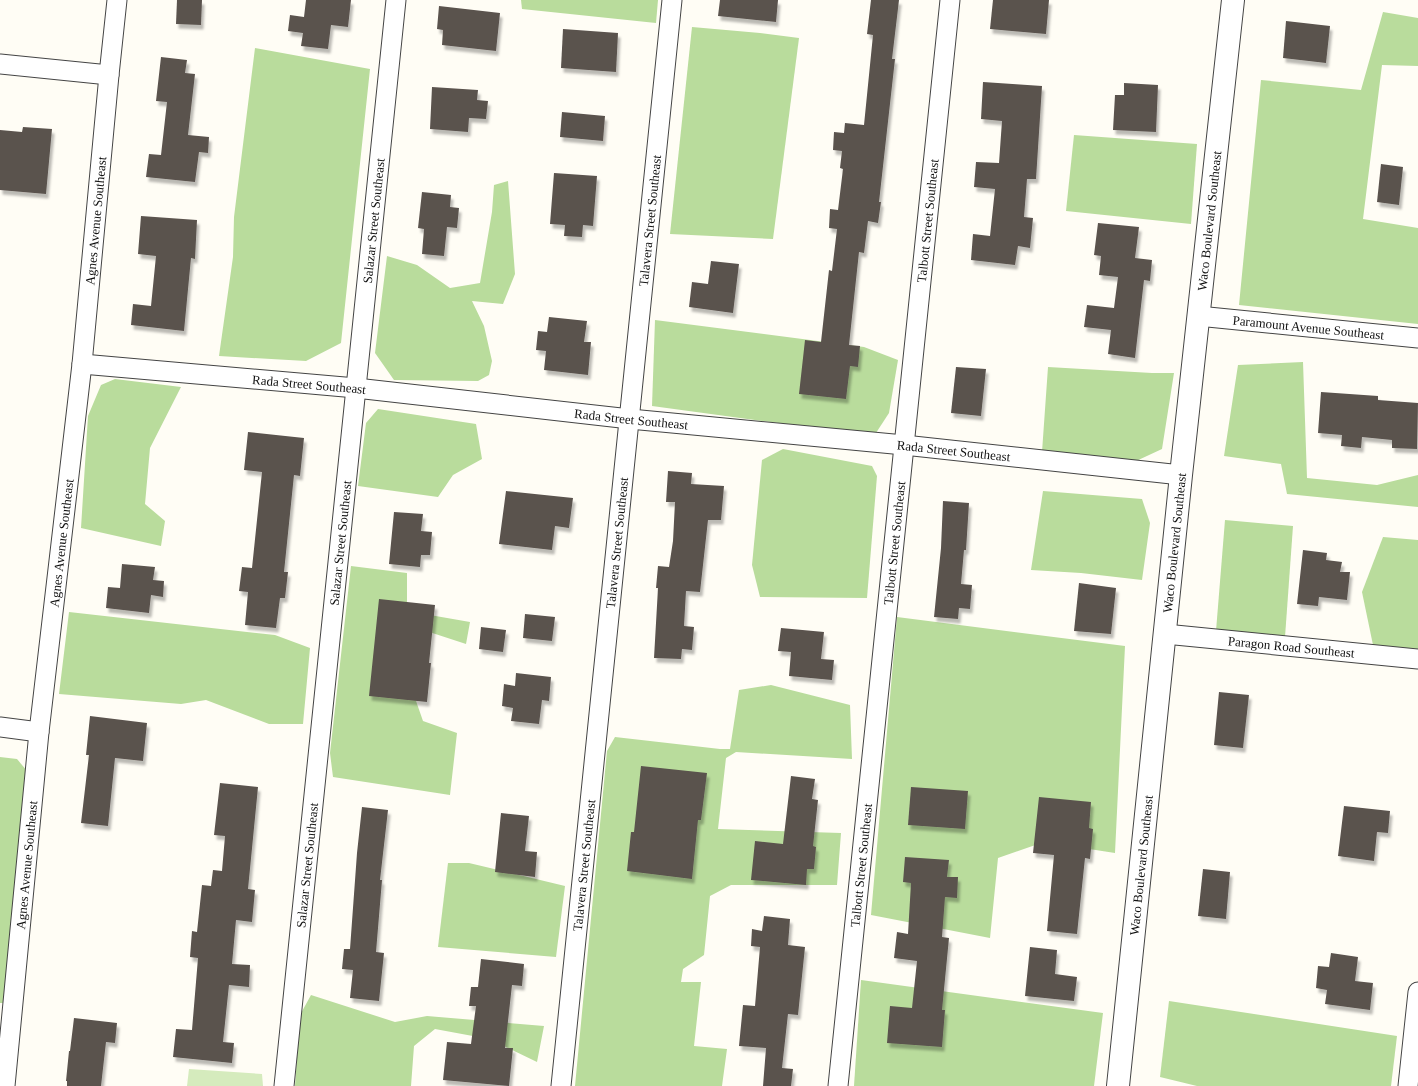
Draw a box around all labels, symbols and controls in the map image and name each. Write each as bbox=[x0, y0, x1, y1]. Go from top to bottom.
street label: Waco Boulevard Southeast bbox=[1194, 150, 1224, 291]
street label: Talavera Street Southeast bbox=[635, 154, 664, 287]
street label: Agnes Avenue Southeast bbox=[82, 155, 109, 286]
street label: Salazar Street Southeast bbox=[359, 157, 387, 284]
street label: Talbott Street Southeast bbox=[913, 158, 941, 283]
street label: Paramount Avenue Southeast bbox=[1232, 312, 1385, 342]
street label: Rada Street Southeast bbox=[252, 371, 367, 397]
street label: Rada Street Southeast bbox=[574, 405, 689, 432]
street label: Rada Street Southeast bbox=[896, 437, 1012, 464]
street label: Waco Boulevard Southeast bbox=[1159, 472, 1189, 614]
street label: Talavera Street Southeast bbox=[602, 476, 631, 609]
street label: Agnes Avenue Southeast bbox=[46, 478, 76, 608]
street label: Salazar Street Southeast bbox=[326, 479, 354, 606]
street label: Talbott Street Southeast bbox=[880, 480, 908, 605]
street label: Paragon Road Southeast bbox=[1227, 633, 1356, 660]
street label: Waco Boulevard Southeast bbox=[1126, 794, 1155, 936]
street label: Talavera Street Southeast bbox=[569, 798, 598, 932]
street label: Agnes Avenue Southeast bbox=[13, 800, 40, 930]
street label: Salazar Street Southeast bbox=[293, 801, 321, 929]
street label: Talbott Street Southeast bbox=[847, 802, 875, 928]

